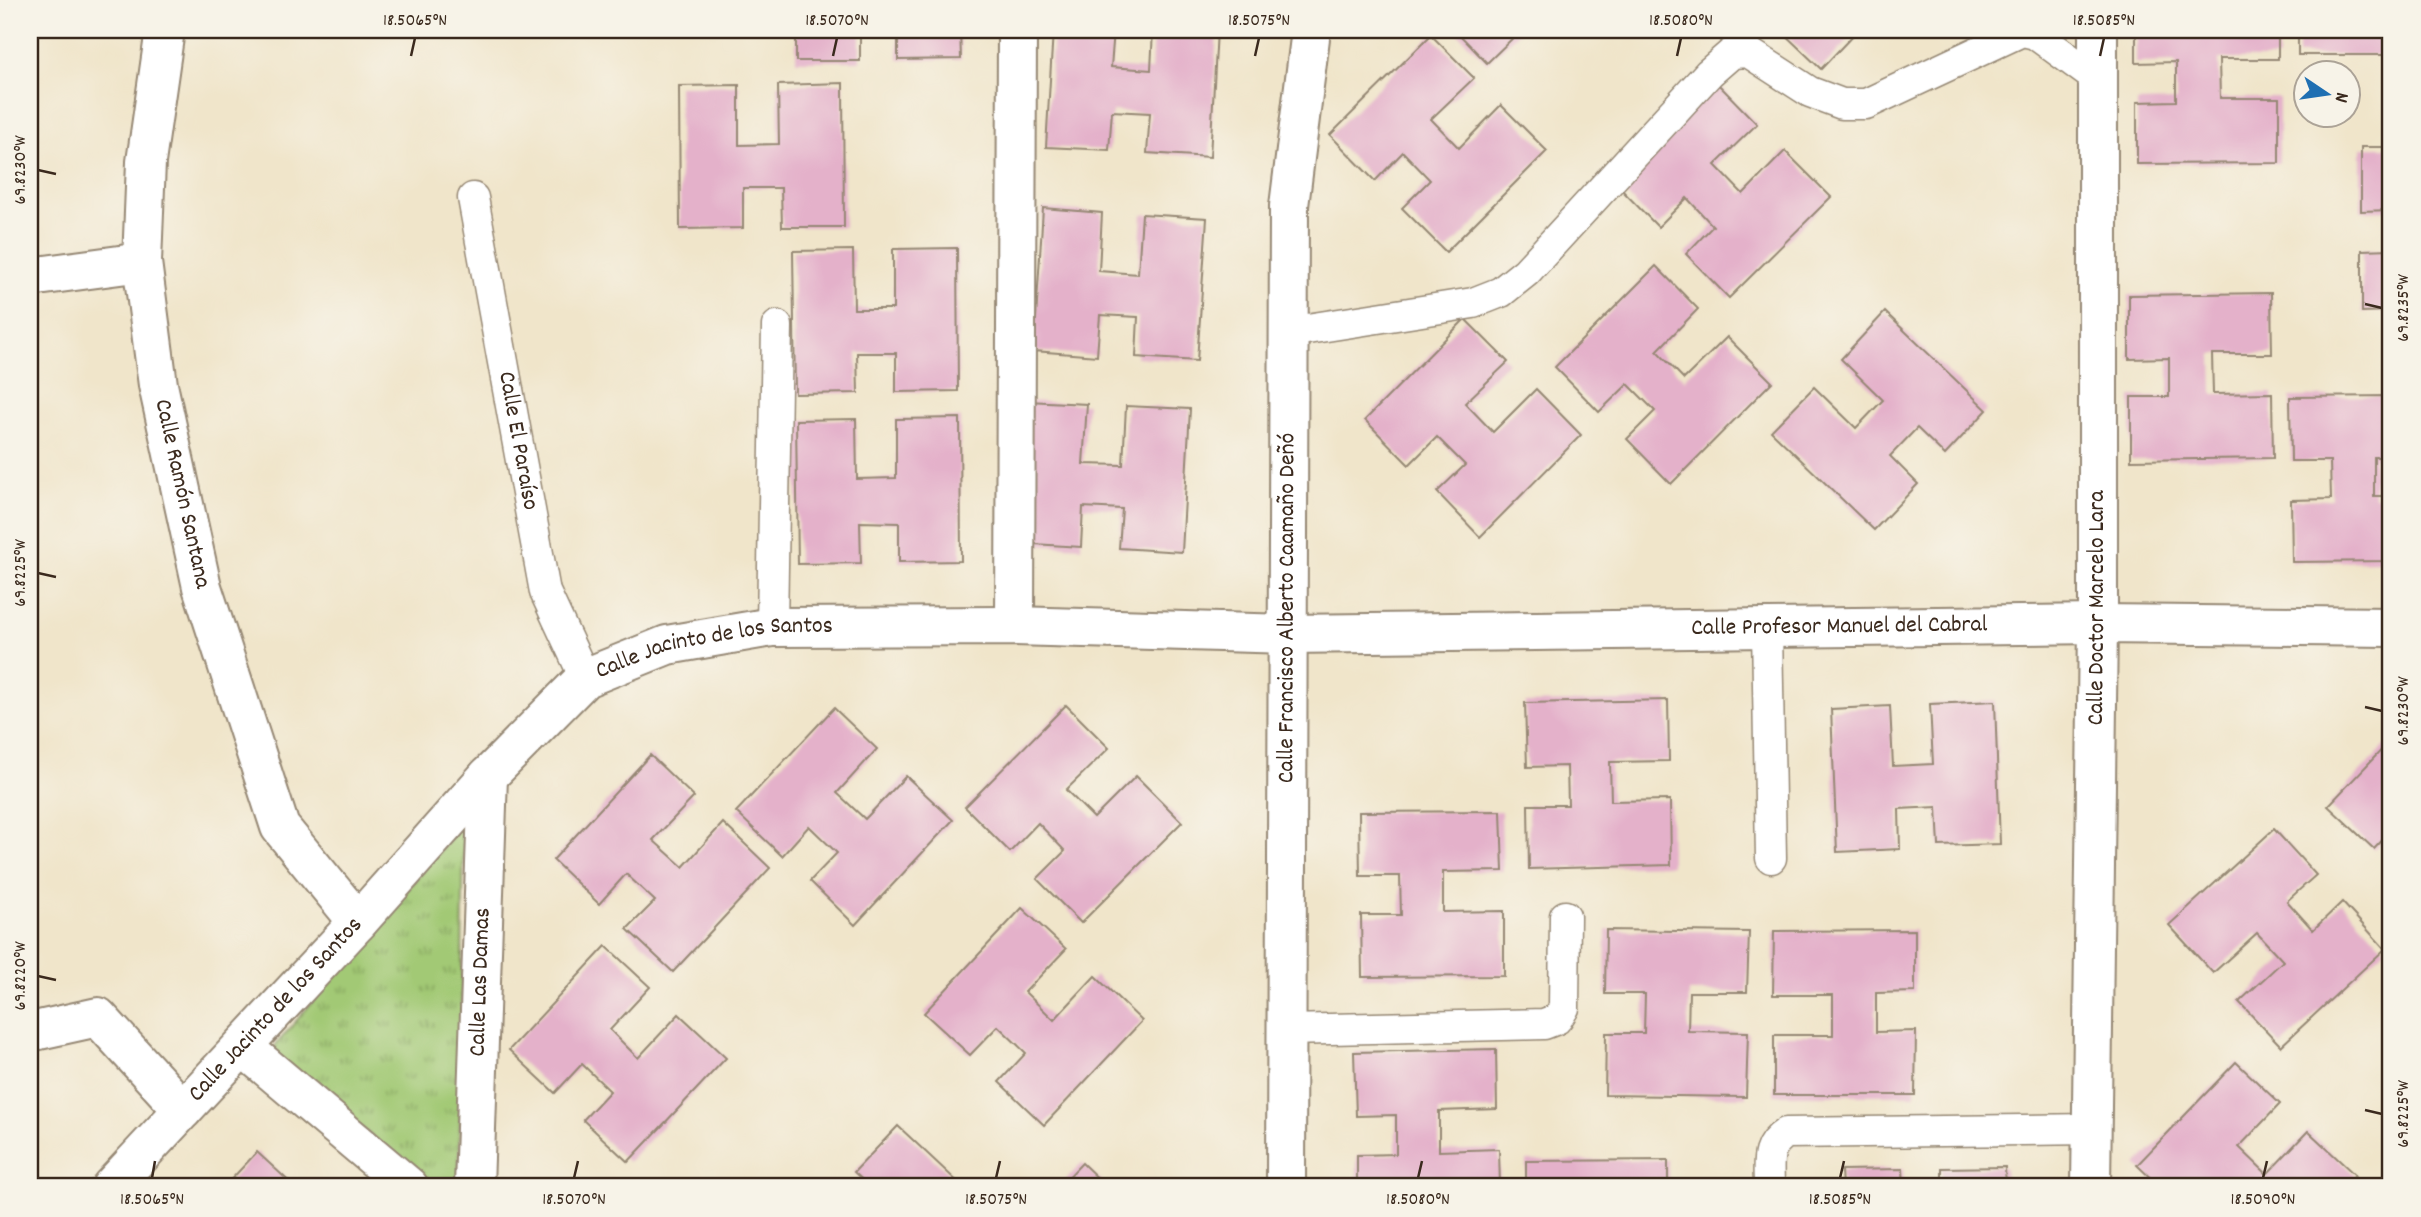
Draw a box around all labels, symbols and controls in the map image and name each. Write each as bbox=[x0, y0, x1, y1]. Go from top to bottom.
text: 18.5065°N bbox=[383, 9, 447, 34]
text: 18.5070°N bbox=[805, 9, 869, 34]
text: 18.5075°N bbox=[1228, 9, 1290, 34]
text: 18.5080°N bbox=[1649, 9, 1713, 34]
text: 18.5085°N bbox=[2073, 9, 2135, 34]
north arrow bbox=[2292, 60, 2362, 130]
text: N bbox=[2326, 89, 2354, 105]
text: 69.8230°W bbox=[9, 135, 34, 205]
text: 69.8235°W bbox=[2392, 274, 2417, 342]
street label: Calle El Paraíso bbox=[488, 369, 547, 513]
street label: Calle Ramón Santana bbox=[145, 396, 219, 593]
street label: Calle Francisco Alberto Caamaño Deñó bbox=[1270, 433, 1305, 783]
street label: Calle Doctor Marcelo Lara bbox=[2080, 490, 2115, 726]
text: 69.8225°W bbox=[9, 539, 34, 607]
street label: Calle Profesor Manuel del Cabral bbox=[1691, 608, 1988, 646]
street label: Calle Jacinto de los Santos bbox=[591, 610, 833, 689]
text: 69.8230°W bbox=[2392, 676, 2417, 746]
street label: Calle Las Damas bbox=[461, 907, 501, 1057]
street label: Calle Jacinto de los Santos bbox=[181, 910, 371, 1110]
text: 69.8220°W bbox=[9, 941, 34, 1010]
text: 69.8225°W bbox=[2392, 1080, 2417, 1148]
text: 18.5065°N bbox=[120, 1188, 184, 1213]
text: 18.5070°N bbox=[542, 1188, 606, 1213]
text: 18.5075°N bbox=[965, 1188, 1027, 1213]
text: 18.5080°N bbox=[1386, 1188, 1450, 1213]
text: 18.5085°N bbox=[1809, 1188, 1871, 1213]
text: 18.5090°N bbox=[2230, 1188, 2296, 1213]

